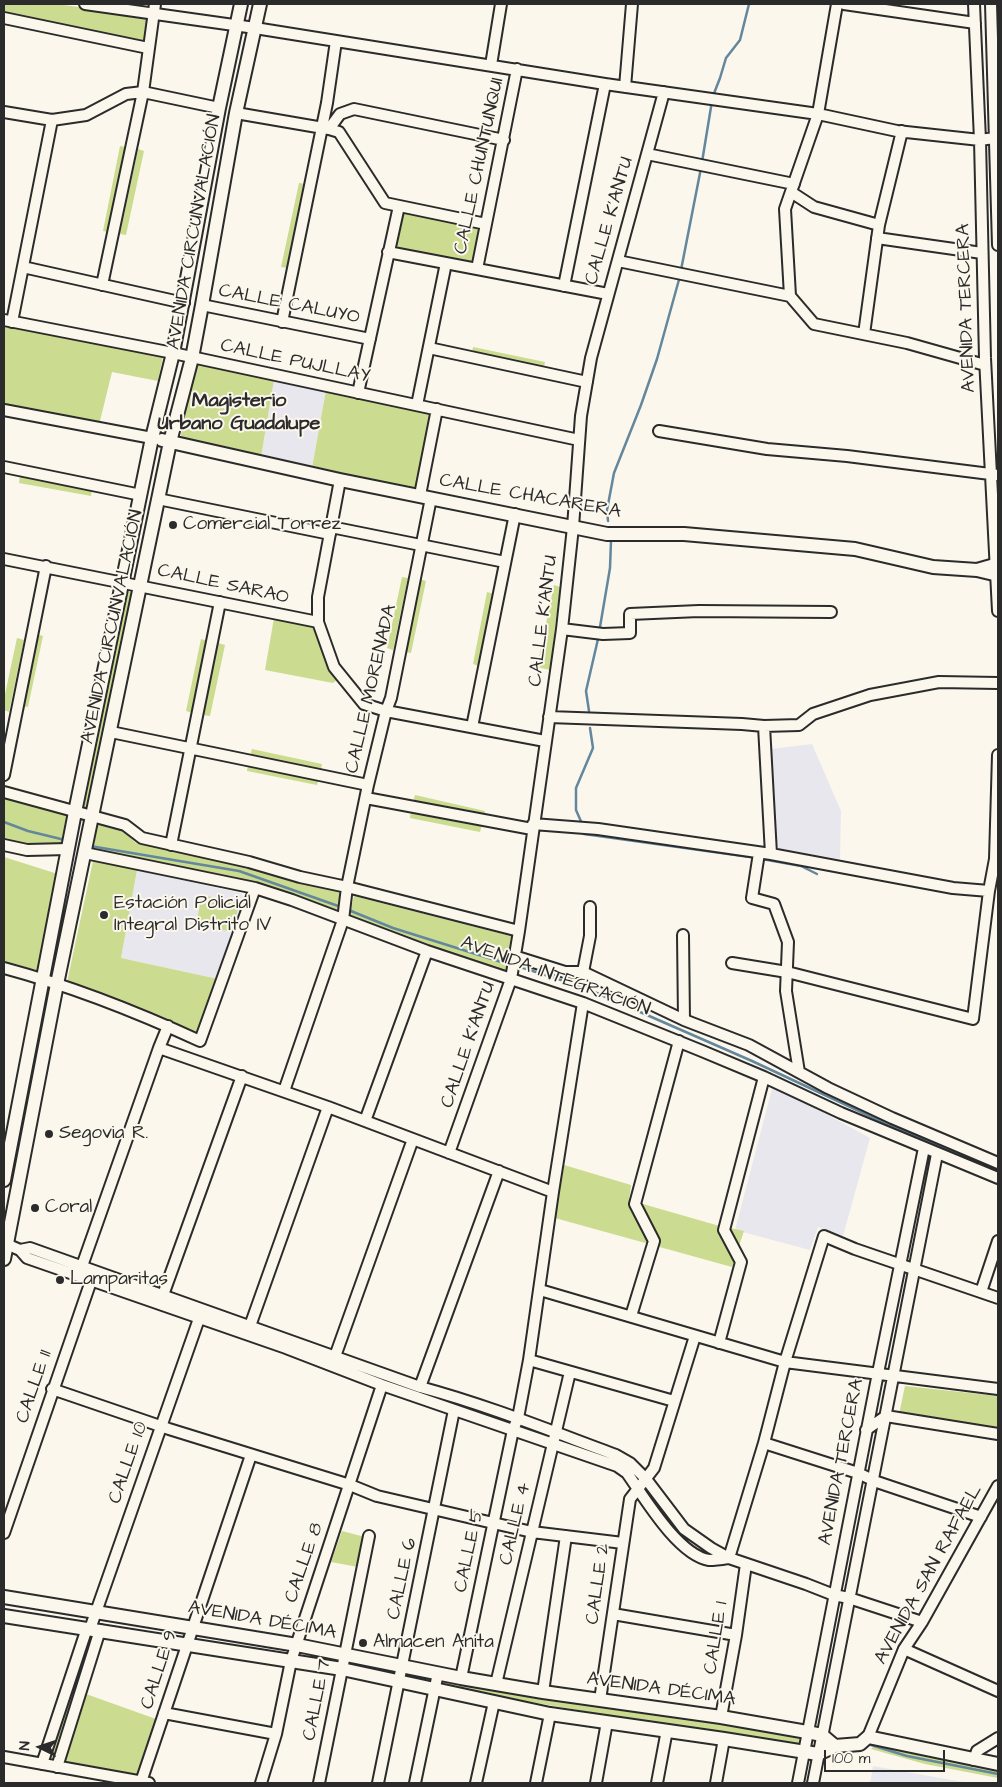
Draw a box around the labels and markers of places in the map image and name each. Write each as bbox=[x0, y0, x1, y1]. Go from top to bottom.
place label: Comercial Torrez bbox=[183, 514, 341, 536]
marker: Comercial Torrez bbox=[167, 519, 179, 531]
place label: Estación Policial Integral Distrito IV bbox=[114, 893, 271, 937]
marker: Estación Policial Integral Distrito IV bbox=[98, 909, 110, 921]
place label: Segovia R. bbox=[59, 1123, 148, 1145]
marker: Segovia R. bbox=[43, 1128, 55, 1140]
place label: Coral bbox=[45, 1197, 92, 1219]
marker: Coral bbox=[29, 1202, 41, 1214]
place label: Lamparitas bbox=[70, 1269, 168, 1291]
marker: Lamparitas bbox=[54, 1274, 66, 1286]
place label: Almacen Anita bbox=[373, 1632, 494, 1654]
marker: Almacen Anita bbox=[357, 1637, 369, 1649]

